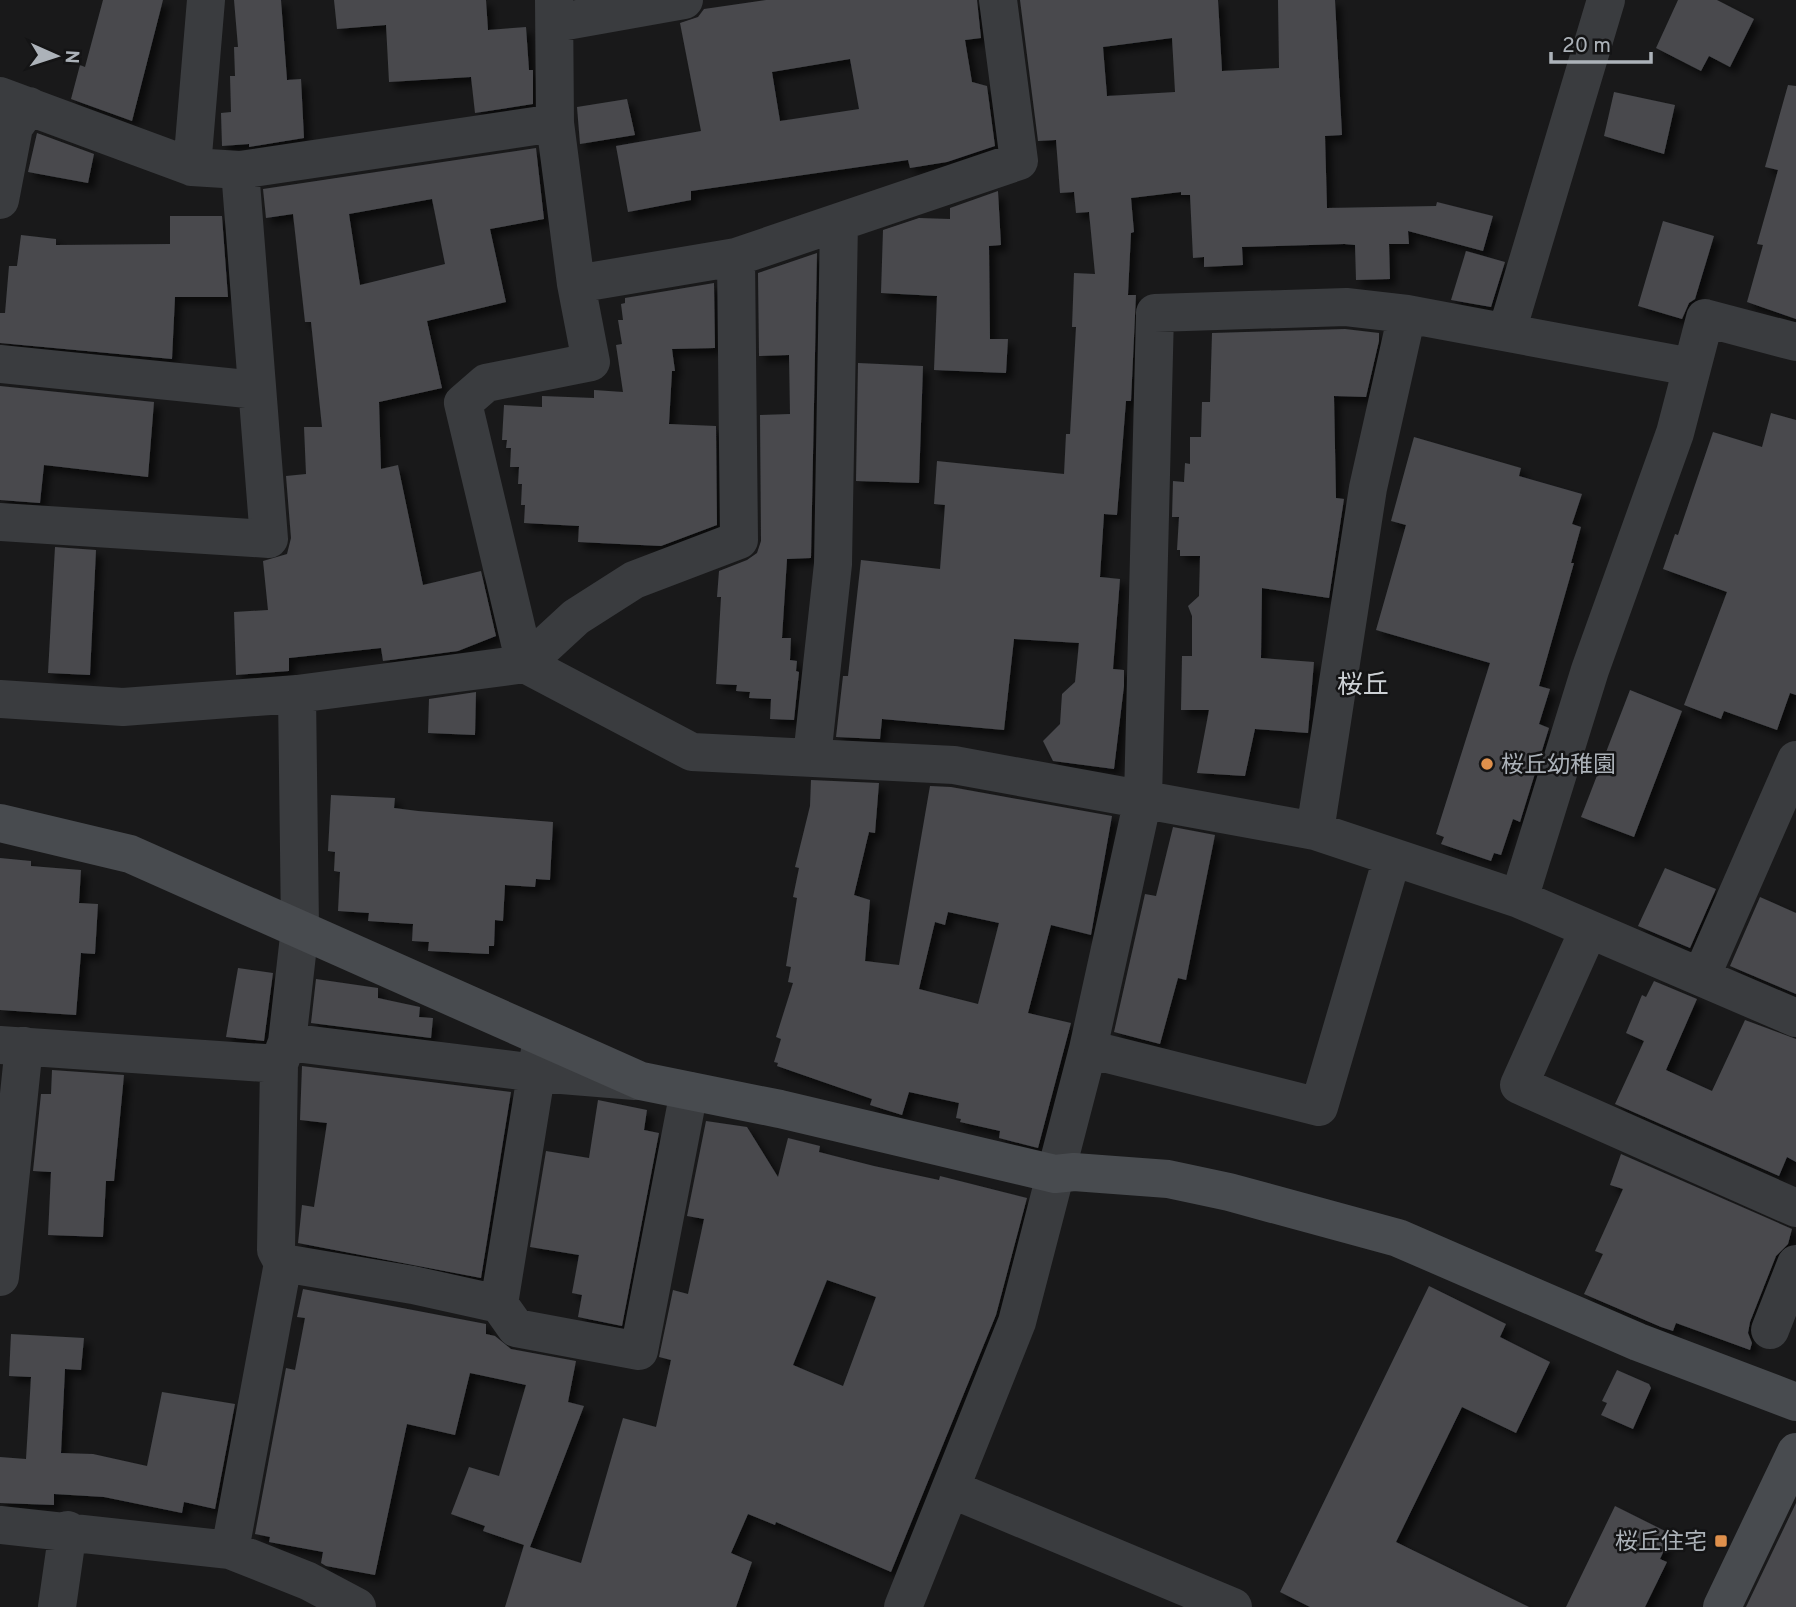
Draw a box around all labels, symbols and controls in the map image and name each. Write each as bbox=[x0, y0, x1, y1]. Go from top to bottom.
north arrow bbox=[21, 21, 91, 91]
scale bar bbox=[1551, 21, 1651, 65]
text: 20 m bbox=[1562, 33, 1611, 60]
text: N bbox=[59, 49, 83, 64]
district label: 桜丘 bbox=[1337, 670, 1389, 703]
place label: 桜丘幼稚園 bbox=[1501, 752, 1616, 781]
marker: 桜丘幼稚園 bbox=[1479, 756, 1495, 772]
place label: 桜丘住宅 bbox=[1615, 1529, 1707, 1558]
marker: 桜丘住宅 bbox=[1713, 1533, 1729, 1549]

